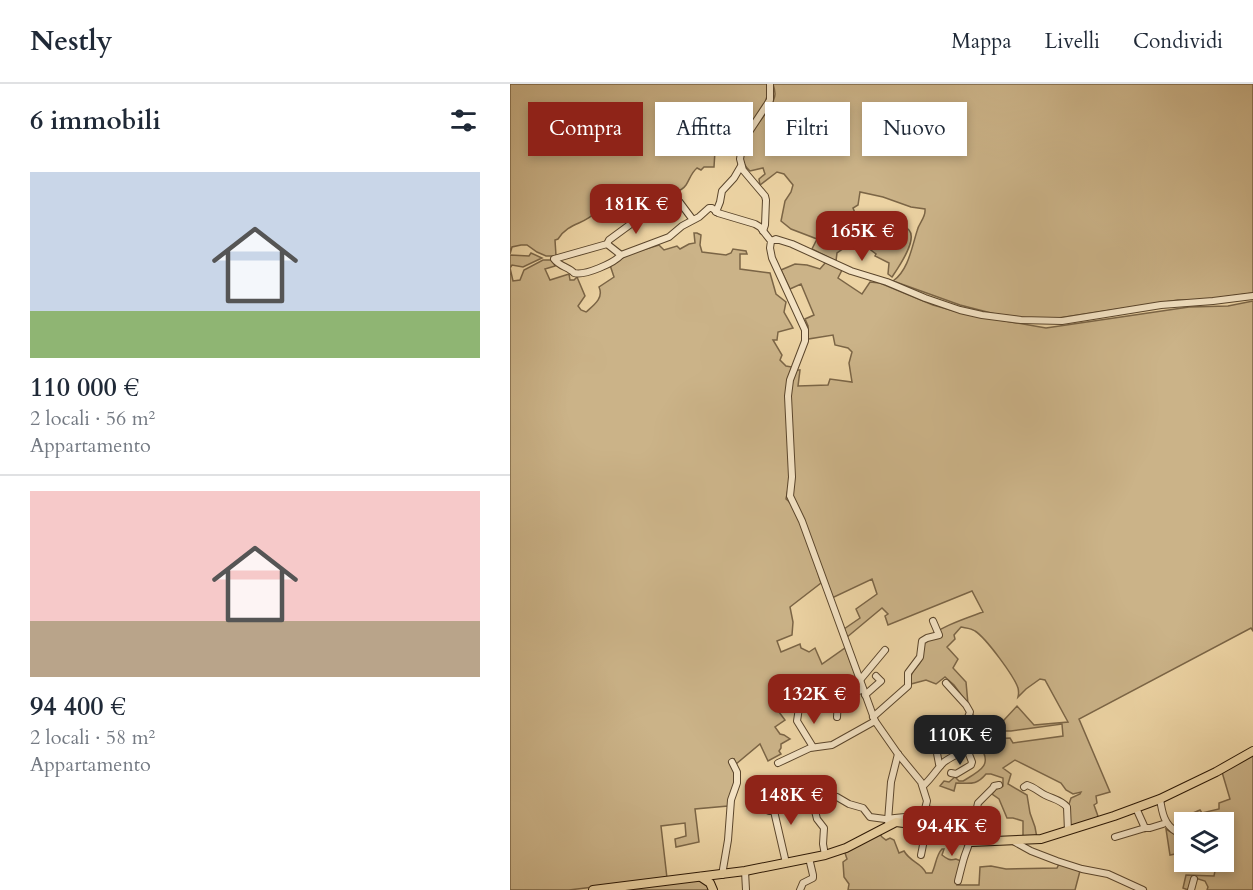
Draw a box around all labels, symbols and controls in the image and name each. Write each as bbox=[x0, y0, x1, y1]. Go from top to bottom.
text: Nestly bbox=[30, 22, 113, 60]
text: Mappa bbox=[951, 27, 1012, 56]
text: Livelli bbox=[1045, 27, 1100, 56]
text: Condividi bbox=[1133, 27, 1223, 56]
chip: Compra bbox=[528, 102, 643, 156]
chip: Affitta bbox=[655, 102, 753, 156]
chip: Filtri bbox=[765, 102, 850, 156]
chip: Nuovo bbox=[862, 102, 967, 156]
text: 6 immobili bbox=[30, 103, 161, 138]
icon: filters bbox=[447, 104, 480, 137]
pin: 181K € bbox=[587, 184, 685, 235]
text: 181K € bbox=[604, 190, 668, 217]
icon: home bbox=[201, 211, 309, 319]
pin: 165K € bbox=[813, 211, 911, 262]
text: 165K € bbox=[830, 217, 894, 244]
text: 110 000 € bbox=[30, 370, 139, 405]
text: 2 locali · 56 m² bbox=[30, 405, 155, 432]
text: Appartamento bbox=[30, 432, 151, 459]
icon: home bbox=[201, 530, 309, 638]
pin: 132K € bbox=[765, 674, 863, 725]
text: 132K € bbox=[782, 680, 846, 707]
text: 94 400 € bbox=[30, 689, 126, 724]
pin: 110K € bbox=[911, 715, 1009, 766]
text: 110K € bbox=[928, 721, 992, 748]
text: 2 locali · 58 m² bbox=[30, 724, 155, 751]
text: Appartamento bbox=[30, 751, 151, 778]
pin: 148K € bbox=[742, 775, 840, 826]
text: 148K € bbox=[759, 781, 823, 808]
pin: 94.4K € bbox=[897, 806, 1007, 857]
text: 94.4K € bbox=[917, 812, 987, 839]
map controls bbox=[1174, 812, 1234, 872]
button: layers bbox=[1174, 812, 1234, 872]

